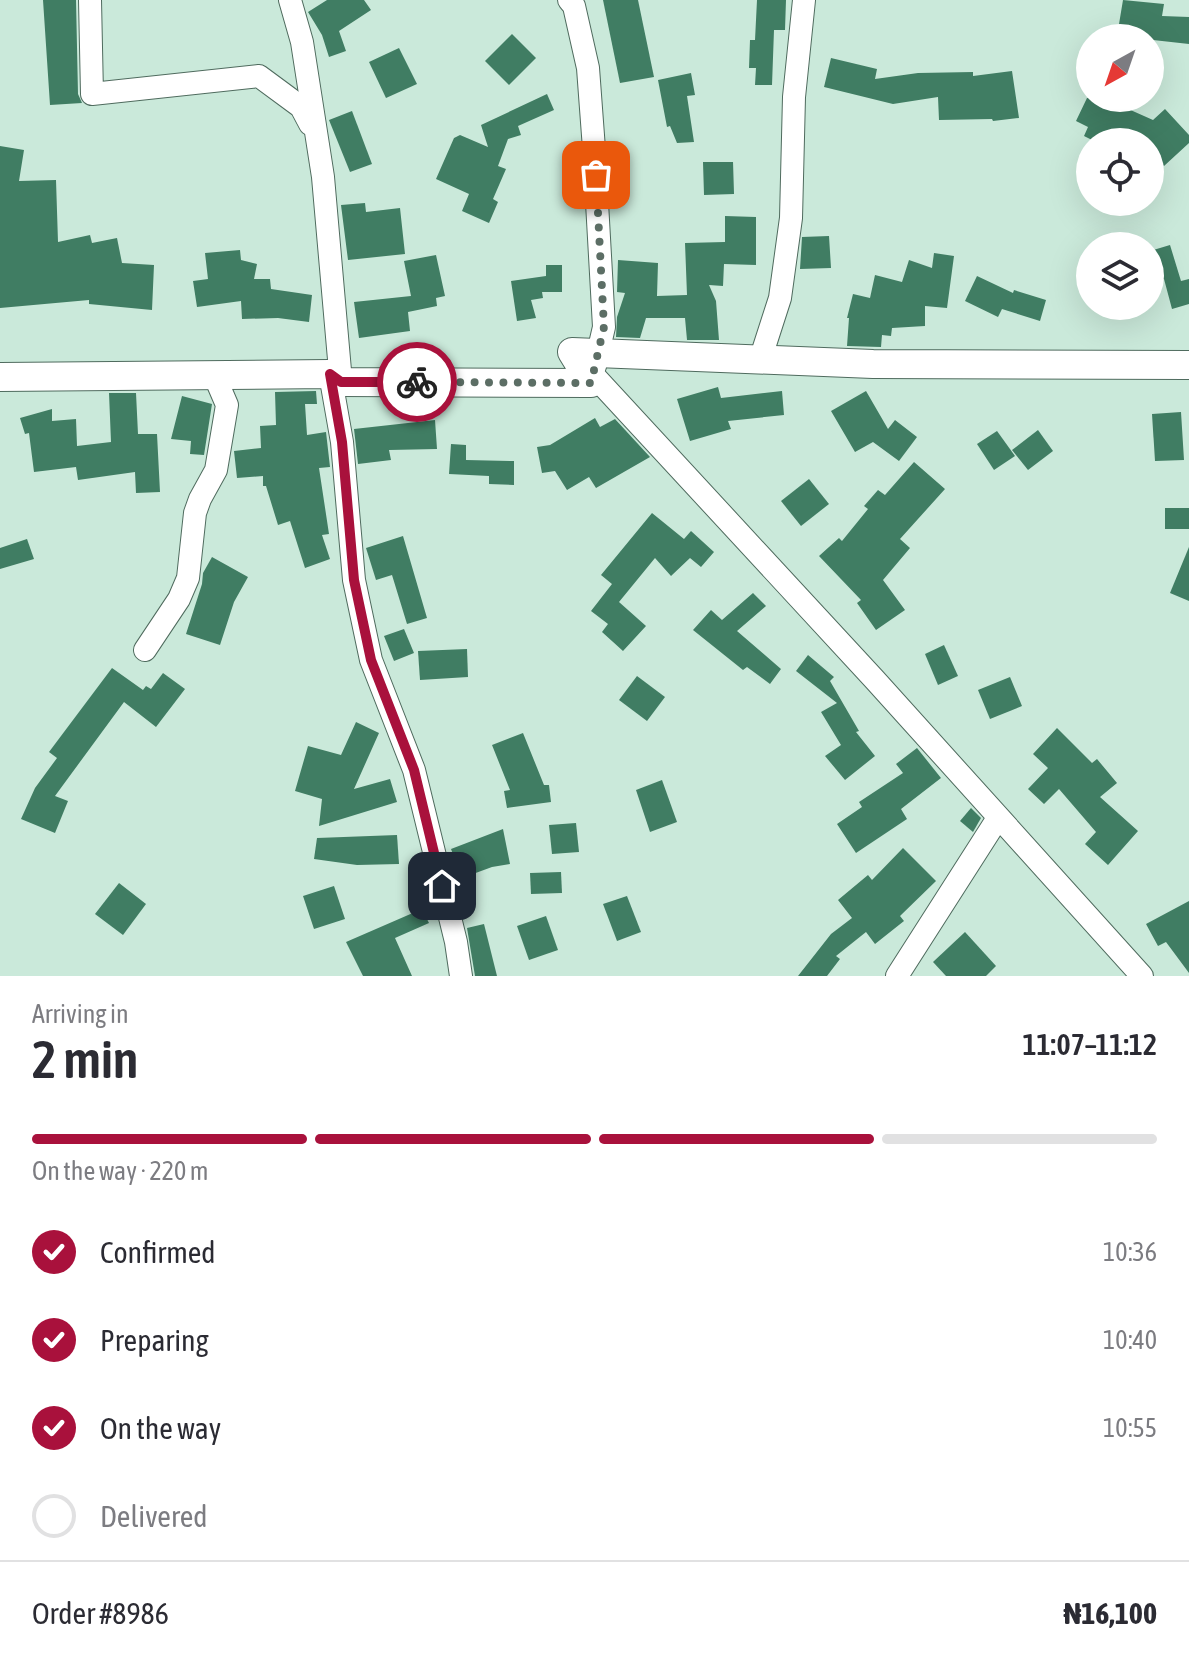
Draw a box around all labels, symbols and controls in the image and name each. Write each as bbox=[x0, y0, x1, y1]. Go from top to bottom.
north arrow bbox=[1076, 24, 1164, 112]
map controls bbox=[1076, 24, 1164, 320]
button: locate bbox=[1076, 128, 1164, 216]
pin bbox=[562, 141, 630, 209]
icon: bag bbox=[574, 153, 618, 197]
button: layers bbox=[1076, 232, 1164, 320]
courier bbox=[377, 342, 457, 422]
icon: bike bbox=[395, 360, 439, 404]
pin bbox=[408, 852, 476, 920]
icon: home bbox=[420, 864, 464, 908]
text: Arriving in bbox=[32, 999, 129, 1029]
text: 11:07–11:12 bbox=[1022, 1027, 1157, 1061]
text: 2 min bbox=[32, 1029, 138, 1089]
text: On the way · 220 m bbox=[32, 1156, 209, 1186]
icon: check bbox=[32, 1230, 76, 1274]
text: Confirmed bbox=[100, 1235, 215, 1269]
text: 10:36 bbox=[1103, 1237, 1157, 1267]
icon: check bbox=[32, 1318, 76, 1362]
text: Preparing bbox=[100, 1323, 209, 1357]
text: 10:40 bbox=[1103, 1325, 1157, 1355]
icon: check bbox=[32, 1406, 76, 1450]
text: On the way bbox=[100, 1411, 221, 1445]
text: 10:55 bbox=[1103, 1413, 1157, 1443]
text: Delivered bbox=[100, 1499, 208, 1533]
text: Order #8986 bbox=[32, 1596, 169, 1630]
text: ₦16,100 bbox=[1063, 1596, 1157, 1630]

